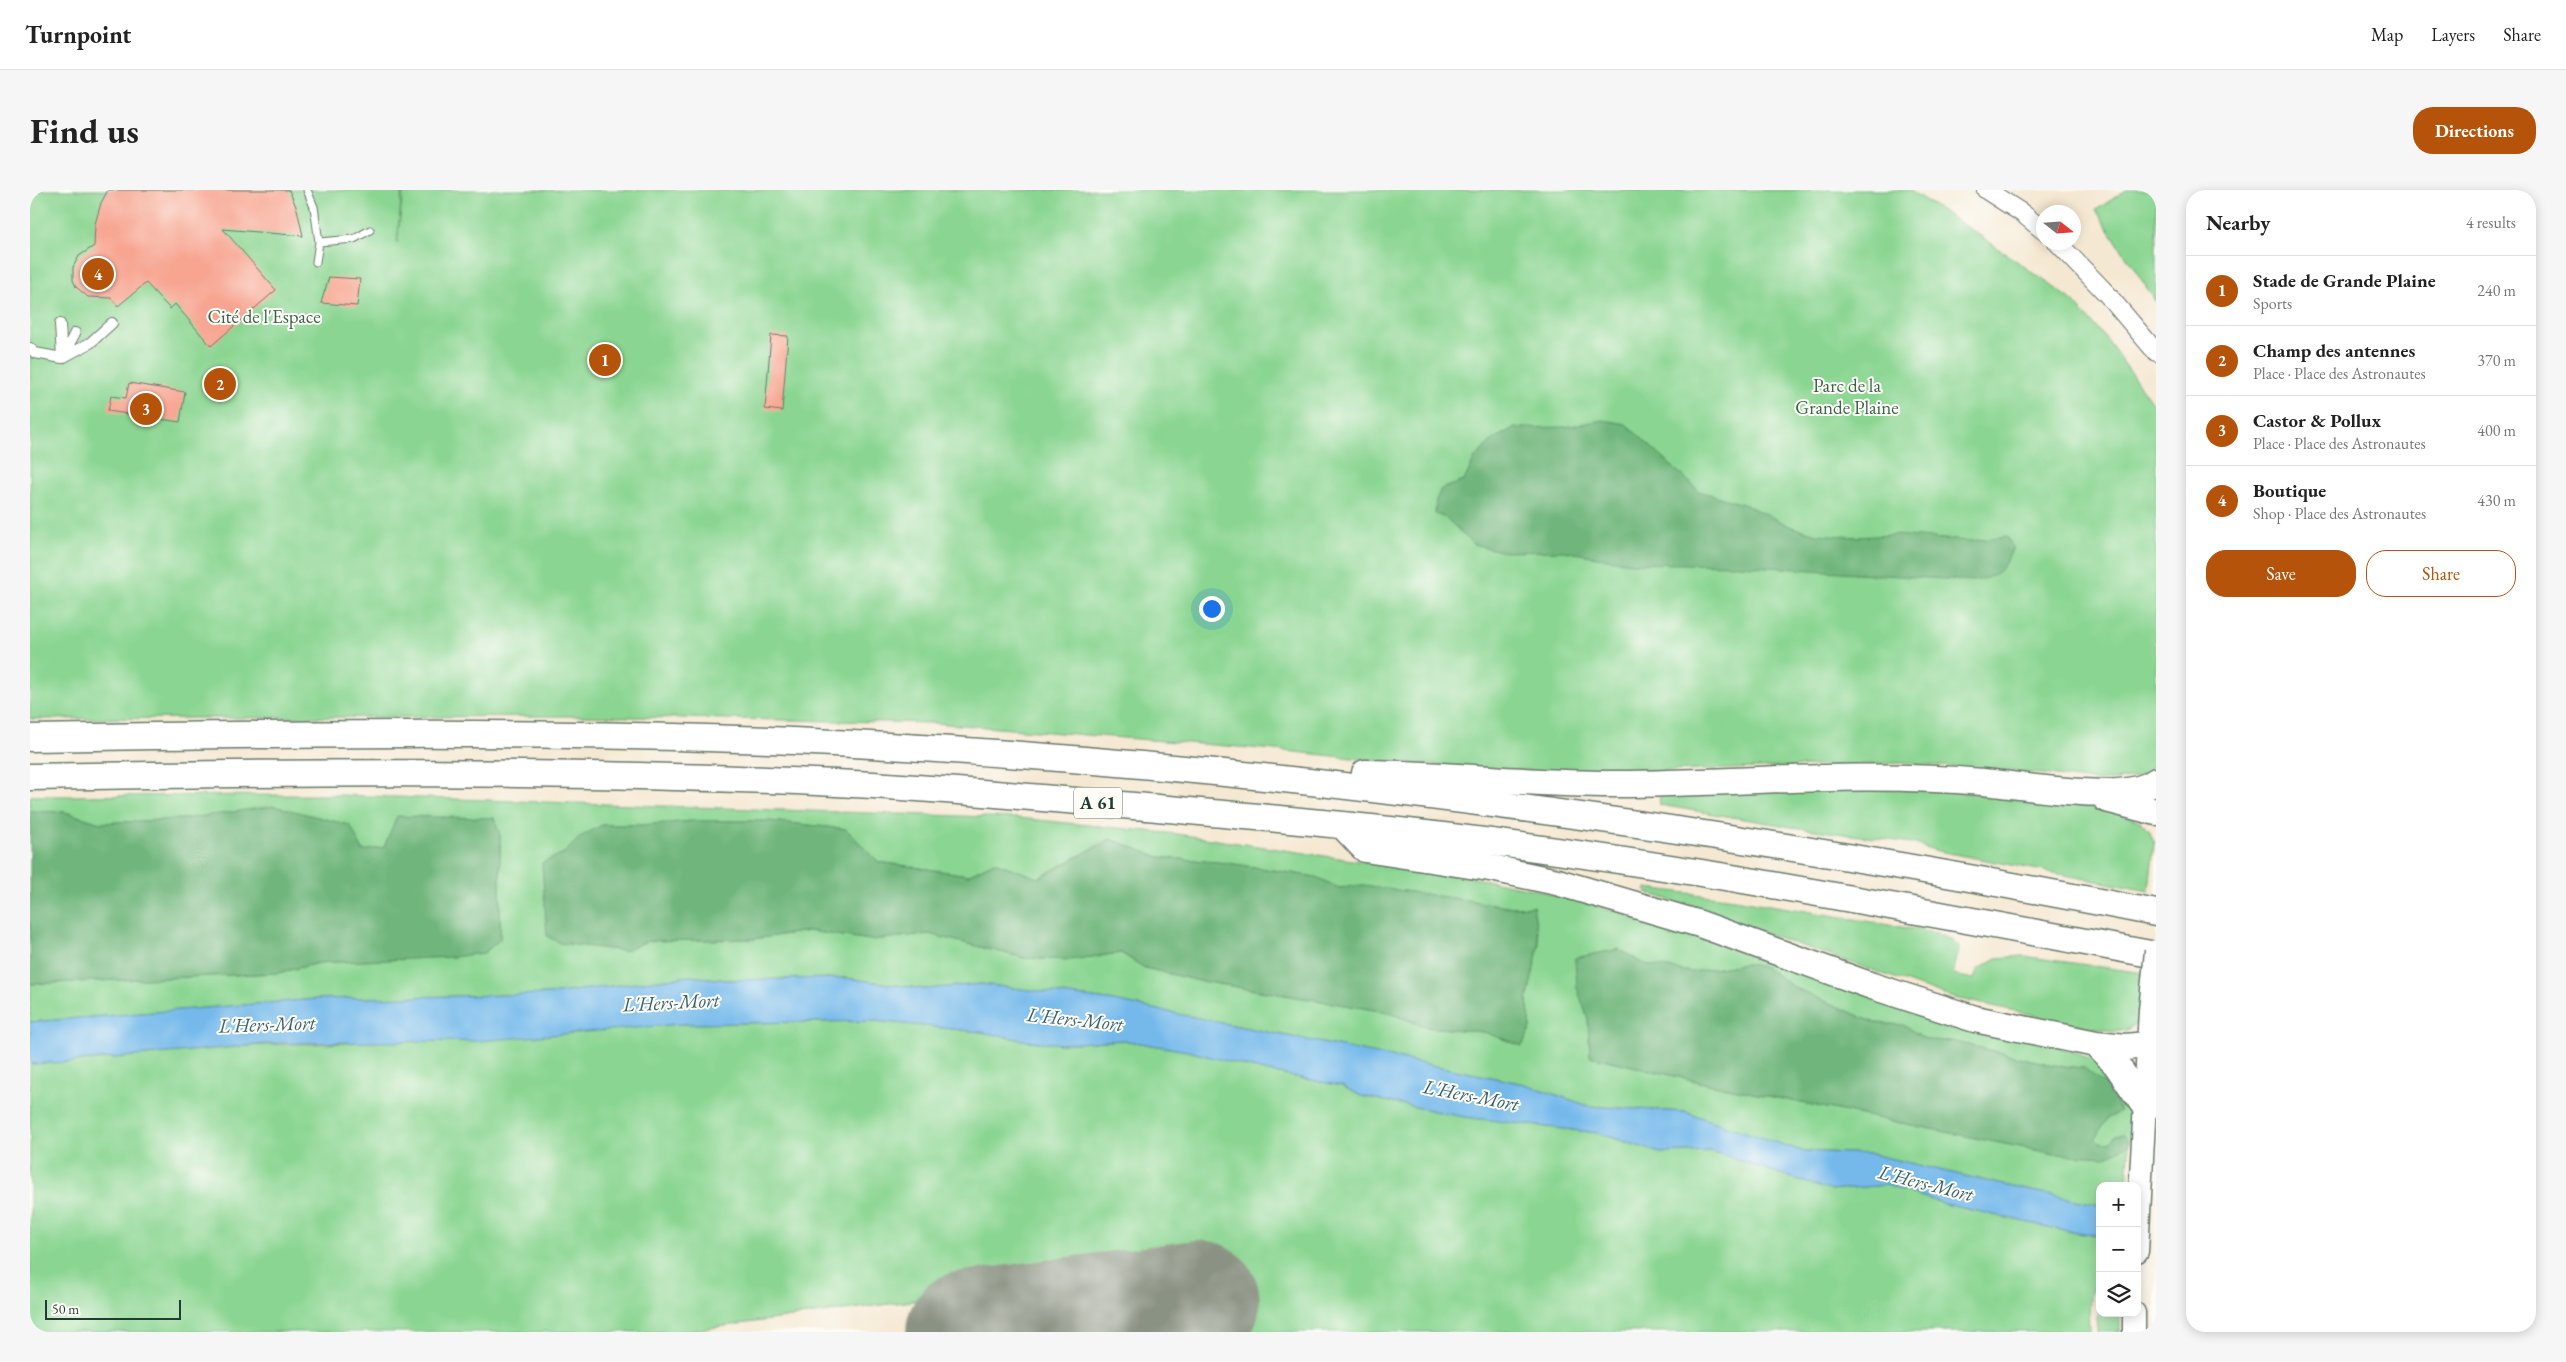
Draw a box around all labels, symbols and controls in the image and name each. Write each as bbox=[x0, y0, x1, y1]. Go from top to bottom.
text: Turnpoint bbox=[25, 19, 131, 50]
text: Map bbox=[2371, 23, 2403, 46]
text: Layers bbox=[2431, 23, 2475, 46]
text: Share bbox=[2503, 23, 2541, 46]
button: Directions bbox=[2413, 107, 2536, 154]
text: Find us bbox=[30, 108, 139, 153]
north arrow bbox=[2036, 205, 2081, 250]
text: Nearby bbox=[2206, 209, 2270, 236]
text: 4 results bbox=[2466, 212, 2516, 233]
pin: 4 bbox=[82, 255, 114, 293]
text: Stade de Grande Plaine bbox=[2253, 268, 2436, 293]
text: 1 bbox=[2218, 280, 2226, 301]
text: 240 m bbox=[2477, 280, 2516, 301]
text: Sports bbox=[2253, 293, 2292, 314]
park label: Cité de l'Espace bbox=[207, 304, 321, 329]
text: Champ des antennes bbox=[2253, 338, 2415, 363]
pin: 1 bbox=[589, 341, 621, 379]
text: 2 bbox=[2218, 350, 2226, 371]
text: 370 m bbox=[2477, 350, 2516, 371]
text: Place · Place des Astronautes bbox=[2253, 363, 2426, 384]
pin: 2 bbox=[204, 365, 236, 403]
park label: Parc de la Grande Plaine bbox=[1795, 373, 1899, 420]
pin: 3 bbox=[130, 390, 162, 428]
text: Castor & Pollux bbox=[2253, 408, 2381, 433]
text: 3 bbox=[2218, 420, 2226, 441]
text: 400 m bbox=[2477, 420, 2516, 441]
text: Place · Place des Astronautes bbox=[2253, 433, 2426, 454]
text: Boutique bbox=[2253, 478, 2326, 503]
text: 4 bbox=[2218, 490, 2226, 511]
text: 430 m bbox=[2477, 490, 2516, 511]
text: Shop · Place des Astronautes bbox=[2253, 503, 2426, 524]
button: Save bbox=[2206, 550, 2356, 597]
button: Share bbox=[2366, 550, 2516, 597]
your location bbox=[1199, 596, 1225, 622]
road number: A 61 bbox=[1074, 788, 1122, 818]
water label: L'Hers-Mort bbox=[621, 986, 721, 1018]
water label: L'Hers-Mort bbox=[1025, 1001, 1126, 1037]
water label: L'Hers-Mort bbox=[217, 1009, 317, 1039]
water label: L'Hers-Mort bbox=[1420, 1073, 1522, 1117]
water label: L'Hers-Mort bbox=[1875, 1158, 1977, 1208]
map controls bbox=[2096, 1182, 2141, 1317]
button: + bbox=[2096, 1182, 2141, 1227]
button: − bbox=[2096, 1227, 2141, 1272]
button: layers bbox=[2096, 1272, 2141, 1317]
scale bar bbox=[45, 1297, 181, 1320]
text: 50 m bbox=[52, 1300, 79, 1318]

